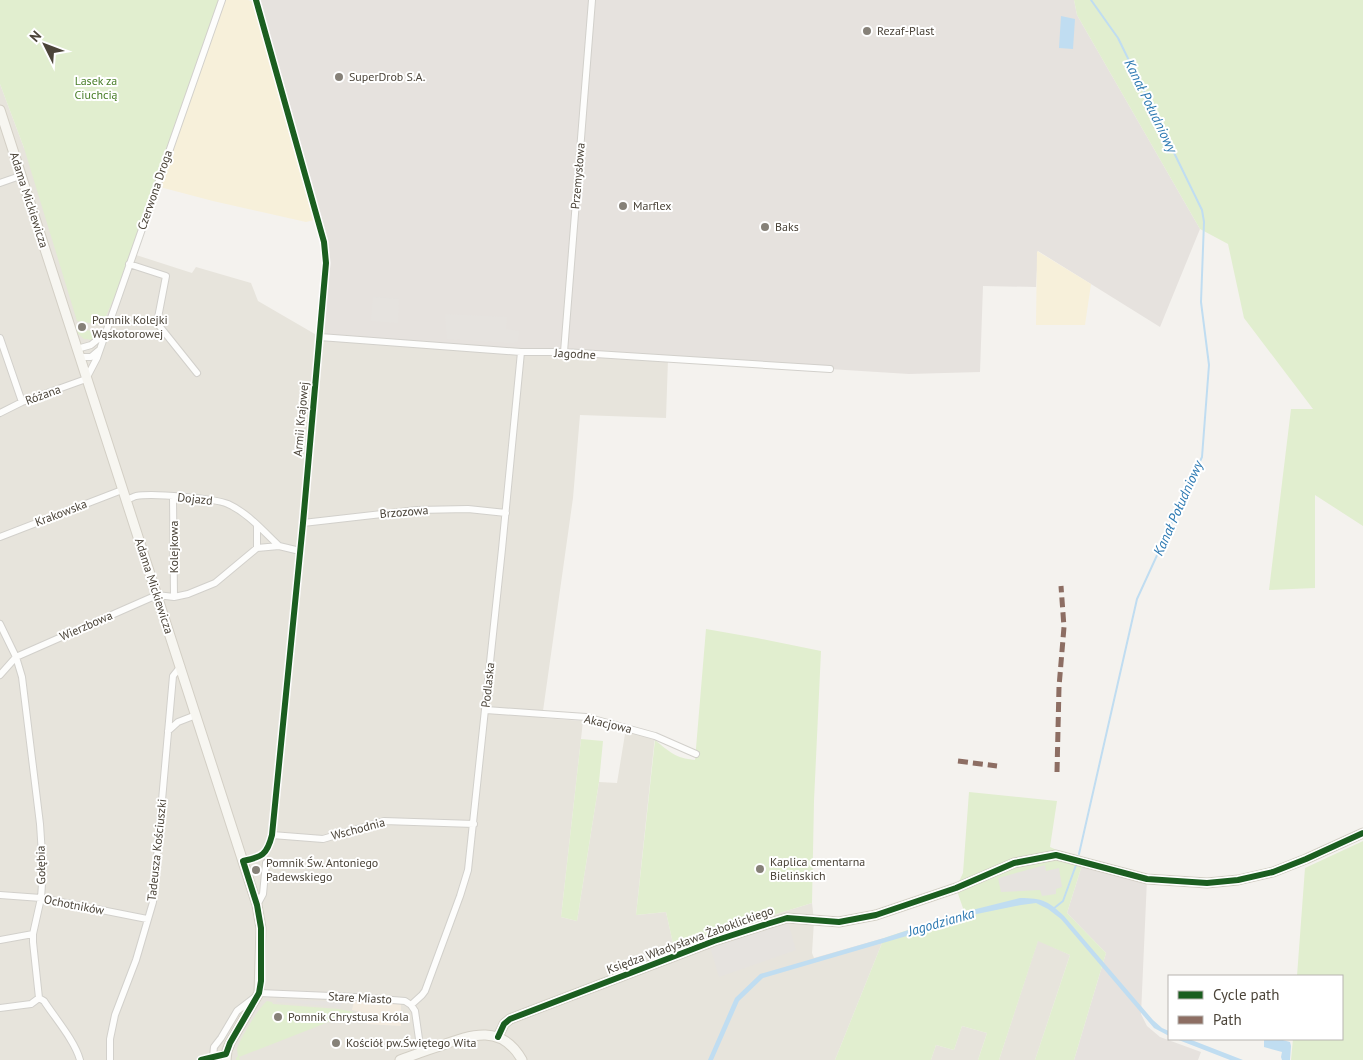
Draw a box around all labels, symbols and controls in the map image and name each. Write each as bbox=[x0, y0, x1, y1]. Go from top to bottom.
north arrow bbox=[20, 20, 70, 70]
place label: Rezaf-Plast bbox=[877, 23, 934, 38]
marker: Rezaf-Plast bbox=[861, 25, 873, 37]
text: N bbox=[26, 27, 45, 46]
water label: Kanał Południowy bbox=[1121, 56, 1182, 157]
place label: SuperDrob S.A. bbox=[349, 69, 425, 84]
marker: SuperDrob S.A. bbox=[333, 71, 345, 83]
park label: Lasek za Ciuchcią bbox=[74, 73, 118, 102]
street label: Przemysłowa bbox=[567, 142, 588, 210]
street label: Czerwona Droga bbox=[134, 148, 175, 232]
street label: Adama Mickiewicza bbox=[7, 150, 52, 250]
place label: Marflex bbox=[633, 198, 672, 213]
marker: Marflex bbox=[617, 200, 629, 212]
place label: Baks bbox=[775, 219, 799, 234]
marker: Baks bbox=[759, 221, 771, 233]
place label: Pomnik Kolejki Wąskotorowej bbox=[92, 312, 168, 341]
marker: Pomnik Kolejki Wąskotorowej bbox=[76, 321, 88, 333]
street label: Jagodne bbox=[553, 345, 596, 362]
street label: Różana bbox=[23, 381, 63, 408]
street label: Armii Krajowej bbox=[290, 381, 311, 457]
water label: Kanał Południowy bbox=[1149, 457, 1207, 558]
street label: Dojazd bbox=[177, 489, 213, 508]
street label: Krakowska bbox=[33, 496, 89, 529]
street label: Brzozowa bbox=[379, 502, 429, 521]
street label: Kolejkowa bbox=[166, 521, 181, 573]
street label: Adama Mickiewicza bbox=[132, 536, 177, 636]
street label: Wierzbowa bbox=[57, 607, 115, 644]
street label: Podlaska bbox=[478, 662, 497, 708]
street label: Akacjowa bbox=[583, 711, 633, 736]
street label: Tadeusza Kościuszki bbox=[144, 798, 169, 902]
street label: Wschodnia bbox=[329, 814, 386, 843]
street label: Gołębia bbox=[33, 845, 48, 885]
place label: Kaplica cmentarna Bielińskich bbox=[770, 854, 865, 883]
place label: Pomnik Św. Antoniego Padewskiego bbox=[266, 855, 378, 884]
marker: Kaplica cmentarna Bielińskich bbox=[754, 863, 766, 875]
marker: Pomnik Św. Antoniego Padewskiego bbox=[250, 864, 262, 876]
street label: Ochotników bbox=[43, 891, 106, 918]
street label: Księdza Władysława Żaboklickiego bbox=[604, 902, 775, 977]
water label: Jagodzianka bbox=[905, 904, 977, 940]
legend bbox=[1168, 975, 1343, 1040]
text: Cycle path bbox=[1213, 985, 1279, 1004]
street label: Stare Miasto bbox=[328, 988, 392, 1007]
place label: Pomnik Chrystusa Króla bbox=[288, 1009, 409, 1024]
text: Path bbox=[1213, 1010, 1242, 1029]
marker: Pomnik Chrystusa Króla bbox=[272, 1011, 284, 1023]
place label: Kościół pw.Świętego Wita bbox=[346, 1035, 476, 1050]
marker: Kościół pw.Świętego Wita bbox=[330, 1037, 342, 1049]

